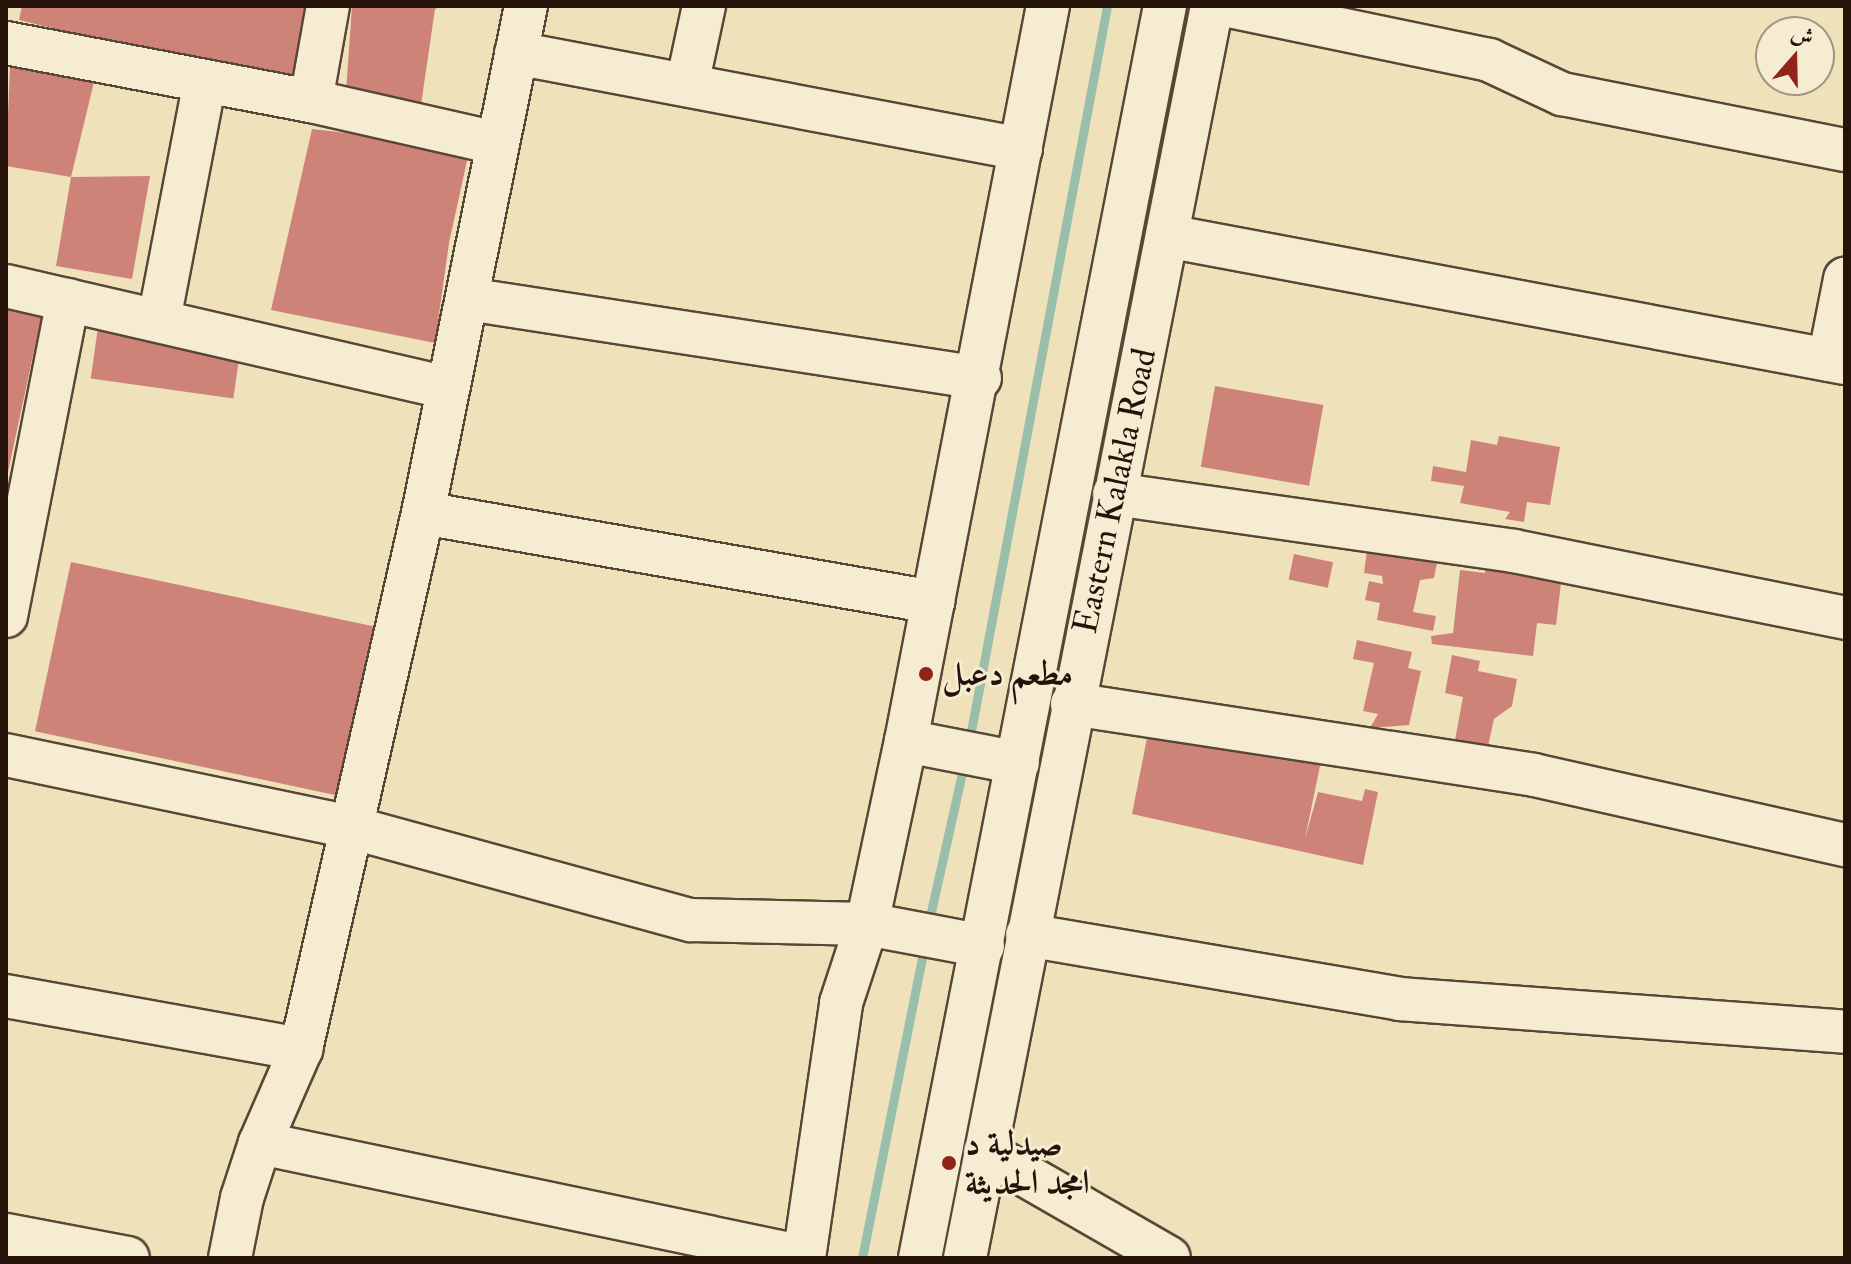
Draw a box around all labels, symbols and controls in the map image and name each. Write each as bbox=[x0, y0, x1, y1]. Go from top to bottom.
north arrow bbox=[1755, 16, 1835, 96]
text: ش bbox=[1787, 18, 1818, 52]
street label: Eastern Kalakla Road bbox=[1065, 345, 1165, 637]
place label: مطعم دعبل bbox=[942, 654, 1073, 694]
marker: مطعم دعبل bbox=[917, 665, 935, 683]
place label: صيدلية د امجد الحديثة bbox=[965, 1123, 1090, 1202]
marker: صيدلية د امجد الحديثة bbox=[940, 1154, 958, 1172]

